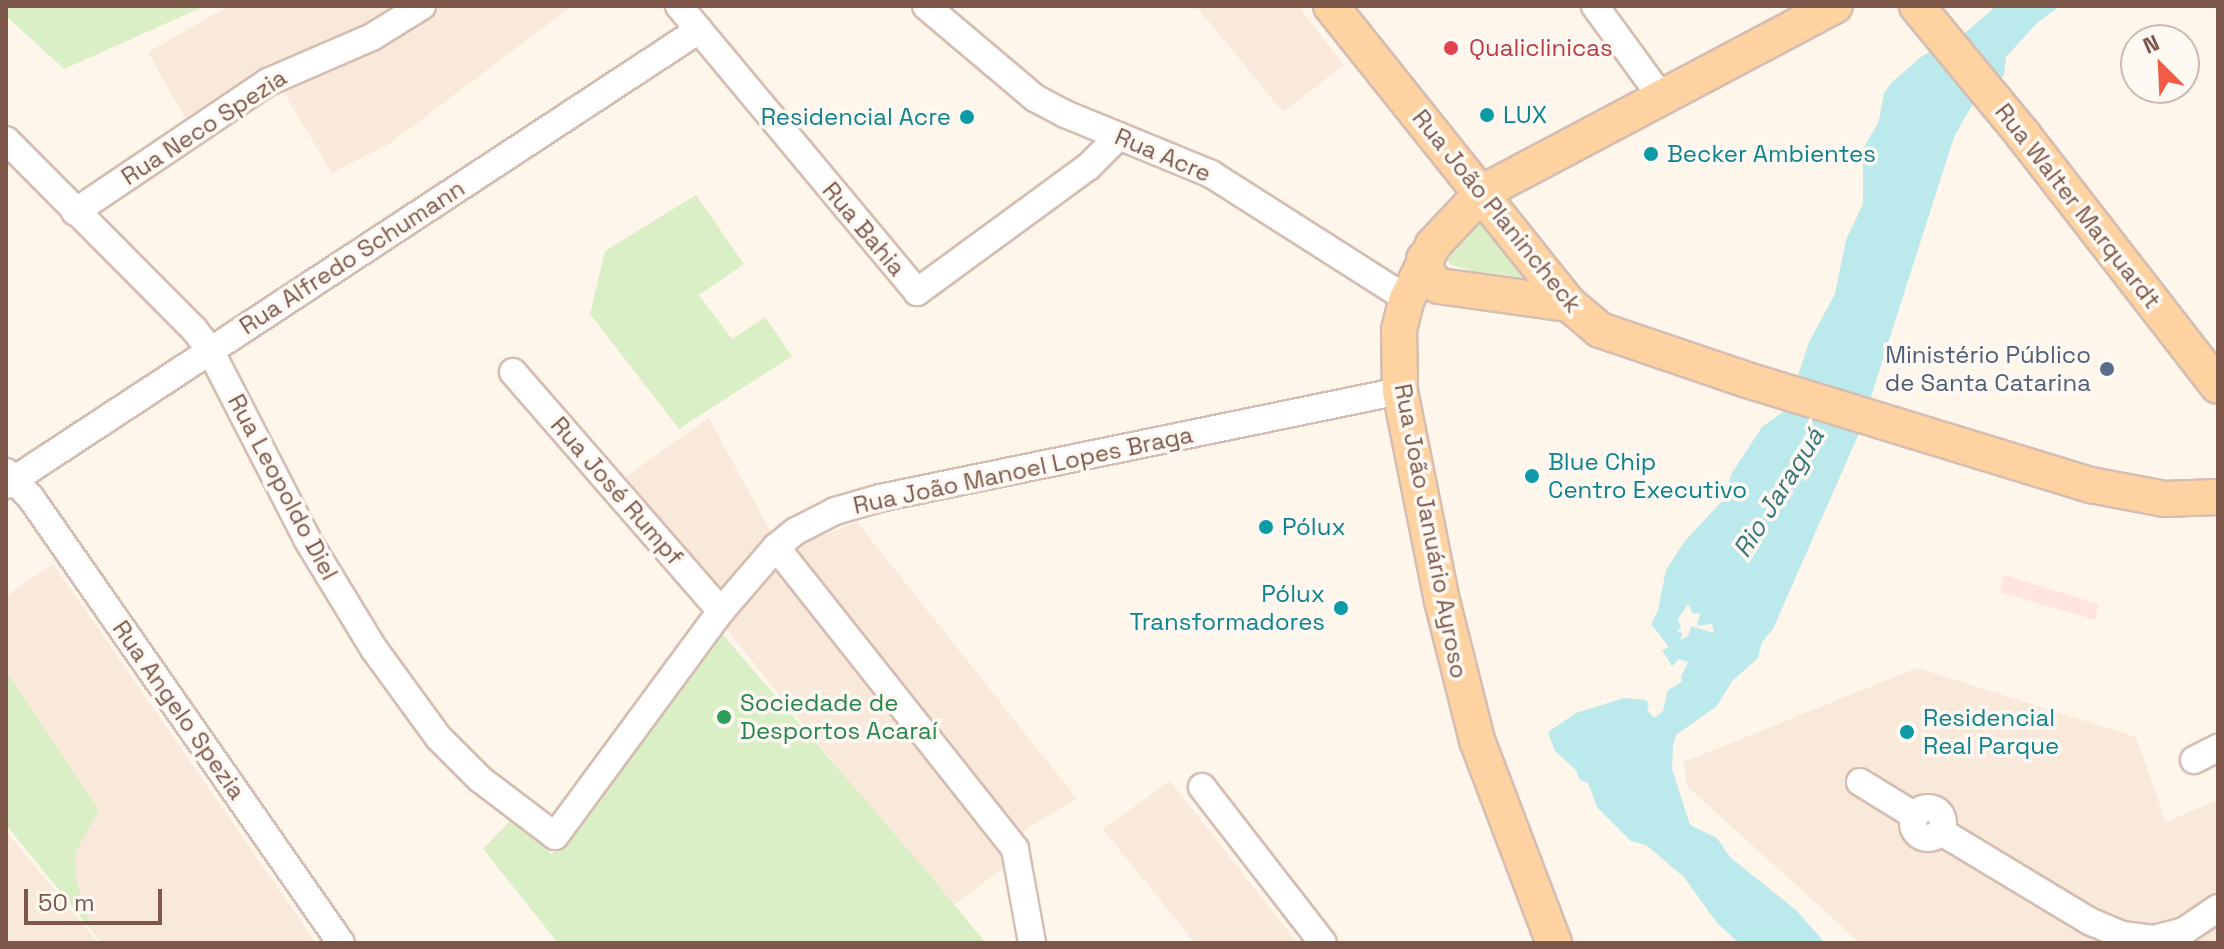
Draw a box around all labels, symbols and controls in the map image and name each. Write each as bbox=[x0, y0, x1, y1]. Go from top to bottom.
north arrow bbox=[2120, 24, 2200, 104]
text: N bbox=[2139, 28, 2163, 60]
place label: Qualiclinicas bbox=[1469, 34, 1613, 62]
marker: Qualiclinicas bbox=[1440, 37, 1462, 59]
street label: Rua Neco Spezia bbox=[116, 63, 292, 191]
street label: Rua Walter Marquardt bbox=[1989, 98, 2167, 314]
place label: LUX bbox=[1503, 101, 1547, 129]
place label: Residencial Acre bbox=[760, 103, 951, 131]
street label: Rua João Planincheck bbox=[1406, 104, 1588, 318]
marker: LUX bbox=[1478, 106, 1496, 124]
marker: Residencial Acre bbox=[958, 108, 976, 126]
street label: Rua Acre bbox=[1110, 122, 1216, 188]
place label: Becker Ambientes bbox=[1667, 140, 1876, 168]
marker: Becker Ambientes bbox=[1642, 145, 1660, 163]
street label: Rua Alfredo Schumann bbox=[234, 173, 470, 341]
street label: Rua Bahia bbox=[816, 176, 912, 282]
place label: Ministério Público de Santa Catarina bbox=[1885, 341, 2091, 397]
marker: Ministério Público de Santa Catarina bbox=[2098, 360, 2116, 378]
street label: Rua João Januário Ayroso bbox=[1388, 381, 1474, 681]
street label: Rua Leopoldo Diel bbox=[222, 389, 344, 585]
street label: Rua José Rumpf bbox=[545, 411, 689, 571]
street label: Rua João Manoel Lopes Braga bbox=[850, 420, 1196, 520]
water label: Rio Jaraguá bbox=[1727, 422, 1831, 564]
place label: Blue Chip Centro Executivo bbox=[1548, 448, 1747, 504]
marker: Blue Chip Centro Executivo bbox=[1523, 467, 1541, 485]
place label: Pólux bbox=[1282, 513, 1346, 541]
marker: Pólux bbox=[1257, 518, 1275, 536]
place label: Pólux Transformadores bbox=[1129, 580, 1325, 636]
marker: Pólux Transformadores bbox=[1332, 599, 1350, 617]
street label: Rua Angelo Spezia bbox=[106, 615, 252, 805]
place label: Sociedade de Desportos Acaraí bbox=[740, 689, 938, 745]
place label: Residencial Real Parque bbox=[1923, 704, 2059, 760]
marker: Sociedade de Desportos Acaraí bbox=[715, 708, 733, 726]
marker: Residencial Real Parque bbox=[1898, 723, 1916, 741]
scale bar bbox=[28, 873, 166, 923]
text: 50 m bbox=[38, 887, 95, 918]

